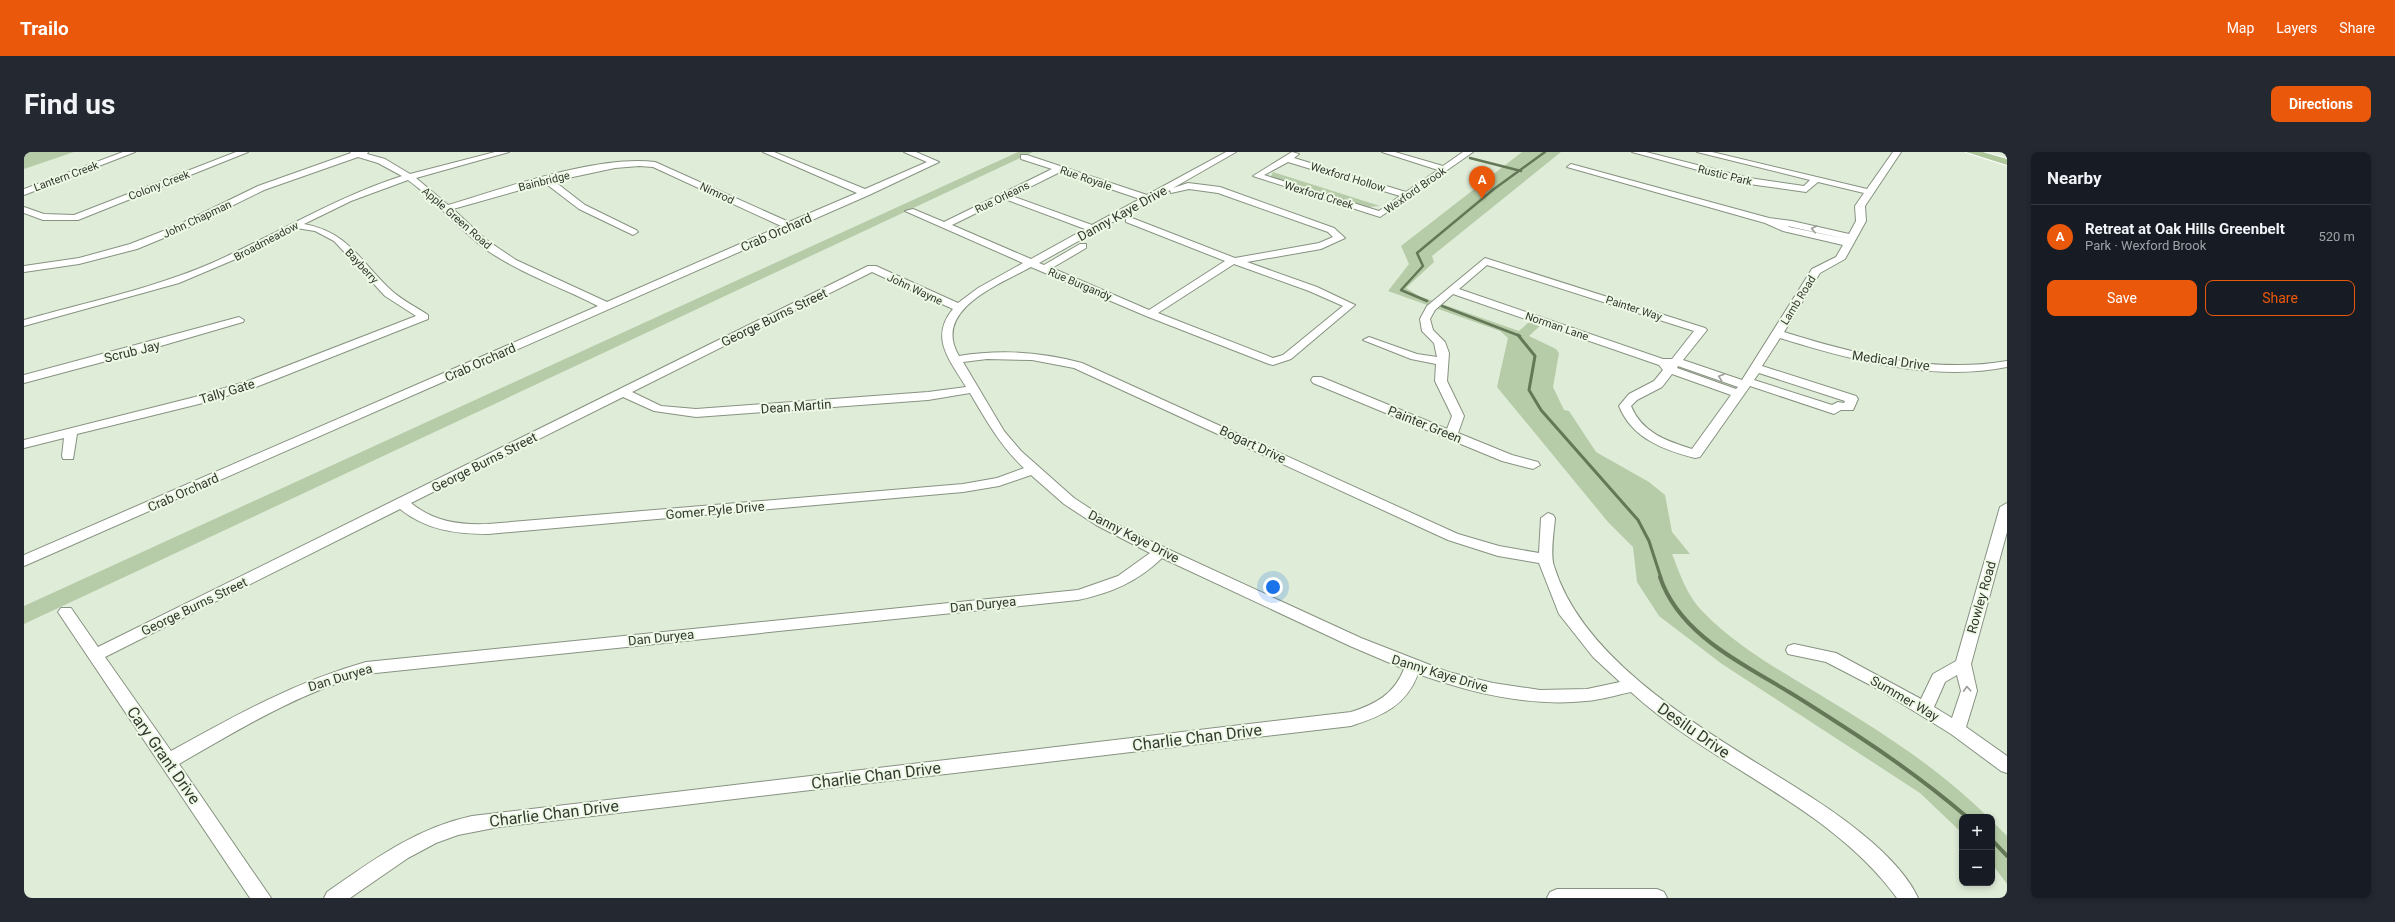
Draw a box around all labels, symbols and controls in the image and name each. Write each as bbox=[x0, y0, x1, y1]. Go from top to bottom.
text: Trailo bbox=[20, 17, 69, 40]
text: Map bbox=[2227, 20, 2254, 36]
text: Layers bbox=[2276, 20, 2317, 36]
text: Share bbox=[2339, 20, 2375, 36]
button: Directions bbox=[2271, 86, 2371, 122]
text: Find us bbox=[24, 88, 115, 121]
street label: Lantern Creek bbox=[32, 159, 101, 194]
street label: Wexford Hollow bbox=[1309, 160, 1388, 195]
street label: Rustic Park bbox=[1696, 162, 1754, 189]
street label: Rue Royale bbox=[1058, 164, 1114, 193]
street label: Wexford Brook bbox=[1382, 164, 1449, 216]
pin: A bbox=[1469, 166, 1495, 199]
street label: Colony Creek bbox=[127, 168, 192, 203]
text: Nearby bbox=[2047, 168, 2102, 188]
street label: Bainbridge bbox=[517, 169, 571, 194]
street label: Rue Orleans bbox=[973, 179, 1032, 216]
street label: Wexford Creek bbox=[1283, 179, 1355, 212]
street label: Nimrod bbox=[698, 180, 736, 207]
street label: Danny Kaye Drive bbox=[1075, 183, 1170, 244]
street label: Apple Green Road bbox=[419, 185, 494, 252]
street label: John Chapman bbox=[161, 198, 234, 241]
street label: Crab Orchard bbox=[738, 210, 814, 255]
street label: Broadmeadow bbox=[232, 219, 301, 264]
text: Retreat at Oak Hills Greenbelt bbox=[2085, 220, 2285, 238]
one-way arrow bbox=[1810, 225, 1817, 233]
text: A bbox=[2056, 229, 2064, 244]
text: 520 m bbox=[2318, 229, 2355, 244]
text: Park · Wexford Brook bbox=[2085, 238, 2206, 253]
street label: Bayberry bbox=[342, 246, 381, 287]
street label: Rue Burgandy bbox=[1046, 265, 1114, 304]
street label: John Wayne bbox=[885, 271, 945, 308]
street label: Lamb Road bbox=[1778, 273, 1819, 327]
button: Save bbox=[2047, 280, 2197, 316]
button: Share bbox=[2205, 280, 2355, 316]
street label: George Burns Street bbox=[719, 285, 830, 350]
street label: Painter Way bbox=[1604, 293, 1664, 324]
street label: Norman Lane bbox=[1523, 310, 1590, 343]
street label: Scrub Jay bbox=[103, 337, 162, 366]
street label: Crab Orchard bbox=[442, 340, 518, 385]
street label: Medical Drive bbox=[1851, 348, 1931, 373]
one-way arrow bbox=[1718, 373, 1725, 381]
street label: Tally Gate bbox=[198, 376, 257, 407]
street label: Dean Martin bbox=[760, 397, 832, 416]
street label: Painter Green bbox=[1386, 403, 1464, 446]
street label: Bogart Drive bbox=[1217, 423, 1288, 466]
street label: George Burns Street bbox=[429, 429, 539, 495]
street label: Crab Orchard bbox=[145, 470, 221, 515]
street label: Gomer Pyle Drive bbox=[665, 499, 765, 522]
street label: Danny Kaye Drive bbox=[1086, 507, 1182, 566]
street label: Rowley Road bbox=[1964, 559, 1999, 635]
street label: George Burns Street bbox=[139, 574, 250, 639]
your location bbox=[1263, 577, 1283, 597]
street label: Dan Duryea bbox=[949, 594, 1017, 615]
street label: Dan Duryea bbox=[627, 627, 695, 648]
street label: Danny Kaye Drive bbox=[1390, 652, 1490, 695]
street label: Dan Duryea bbox=[306, 661, 374, 694]
street label: Summer Way bbox=[1868, 673, 1942, 724]
one-way arrow bbox=[1963, 686, 1971, 692]
street label: Desilu Drive bbox=[1654, 699, 1733, 762]
street label: Cary Grant Drive bbox=[123, 703, 204, 808]
street label: Charlie Chan Drive bbox=[1131, 720, 1263, 755]
street label: Charlie Chan Drive bbox=[810, 758, 942, 793]
street label: Charlie Chan Drive bbox=[488, 796, 620, 831]
map controls bbox=[1959, 814, 1995, 886]
button: + bbox=[1959, 814, 1995, 850]
button: − bbox=[1959, 850, 1995, 886]

